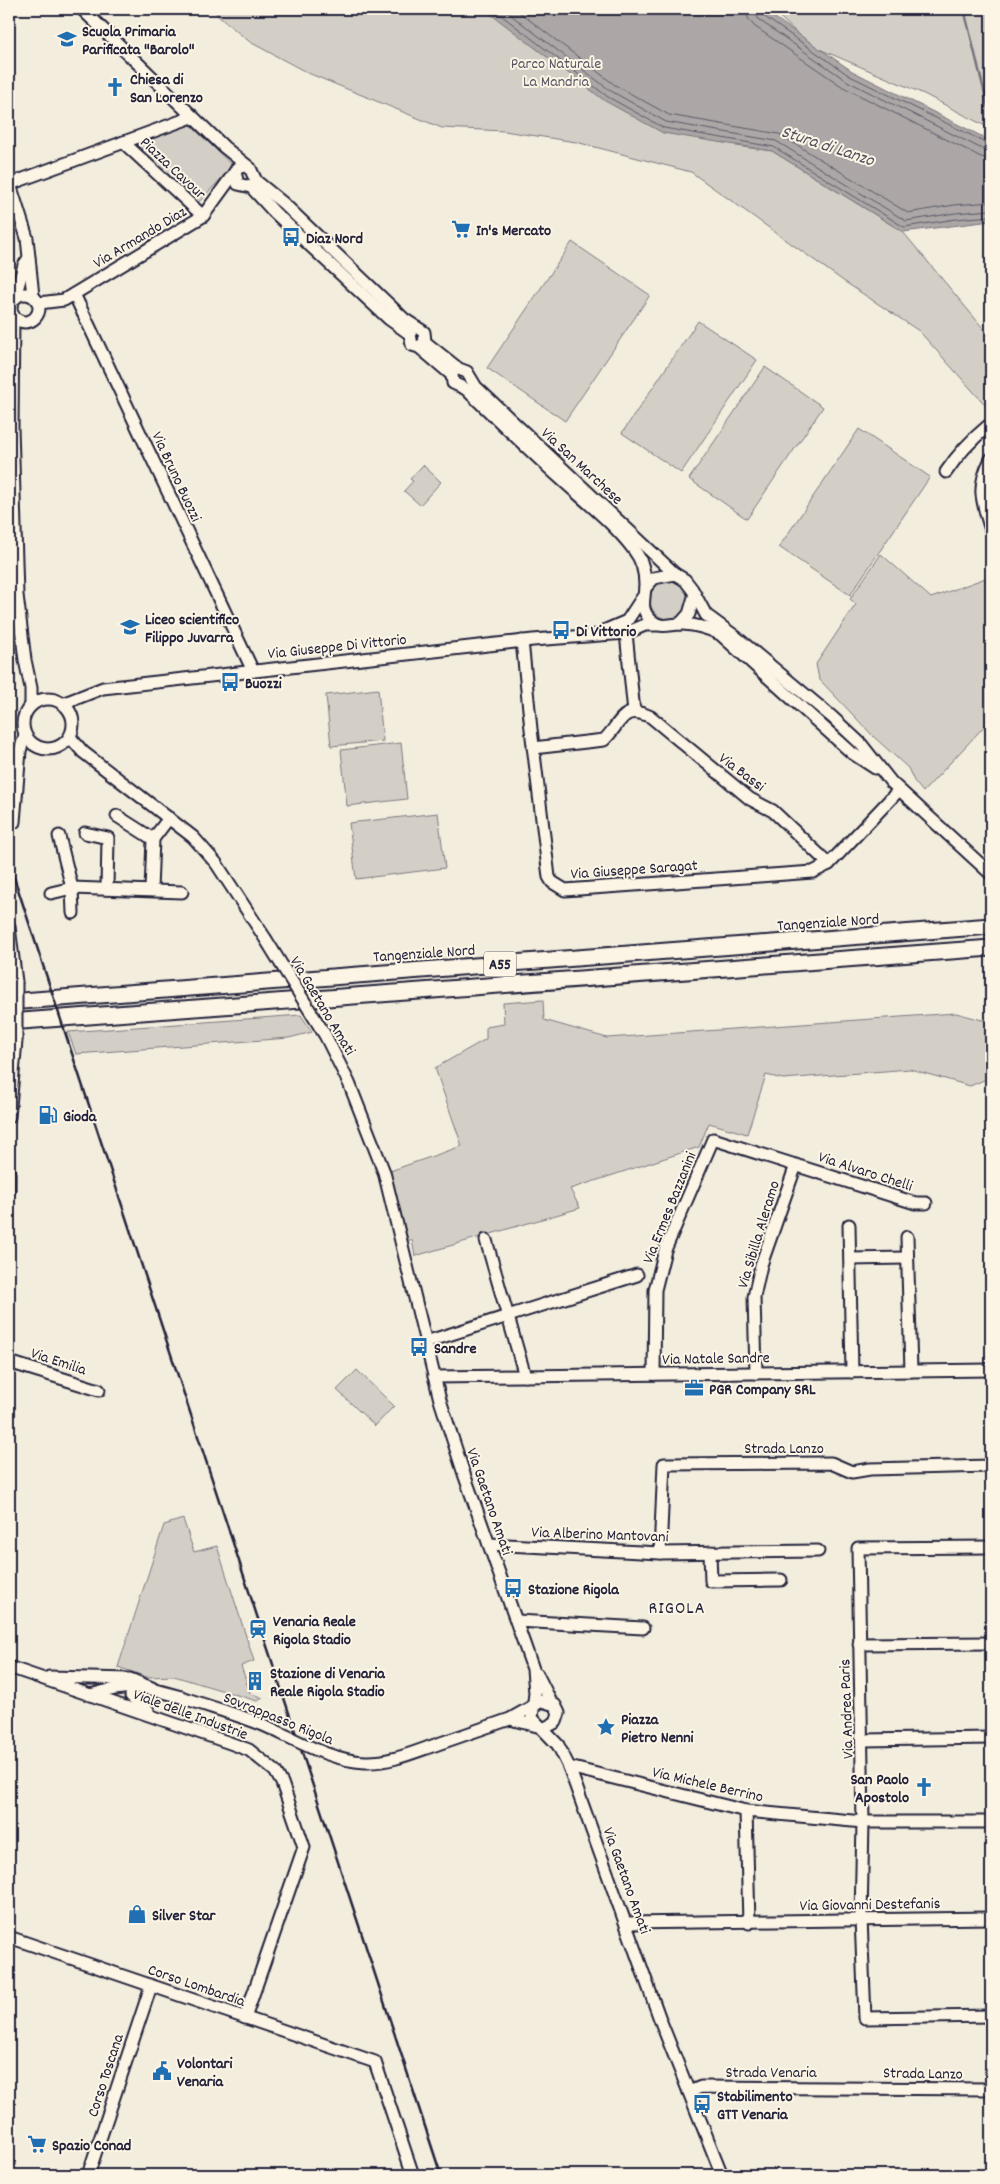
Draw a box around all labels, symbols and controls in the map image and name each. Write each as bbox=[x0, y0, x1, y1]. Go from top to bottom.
place label: Scuola Primaria Parificata "Barolo" bbox=[82, 21, 195, 62]
school or university icon: Scuola Primaria Parificata "Barolo" bbox=[56, 28, 78, 50]
park label: Parco Naturale La Mandria bbox=[511, 53, 601, 94]
place label: Chiesa di San Lorenzo bbox=[130, 69, 203, 110]
church icon: Chiesa di San Lorenzo bbox=[104, 76, 126, 98]
water label: Stura di Lanzo bbox=[778, 121, 878, 174]
street label: Piazza Cavour bbox=[134, 132, 211, 206]
street label: Via Armando Diaz bbox=[89, 201, 191, 275]
supermarket icon: In's Mercato bbox=[450, 218, 472, 240]
place label: In's Mercato bbox=[476, 220, 551, 243]
bus stop icon: Diaz Nord bbox=[280, 226, 302, 248]
place label: Diaz Nord bbox=[306, 228, 363, 251]
street label: Via San Marchese bbox=[535, 423, 627, 511]
street label: Via Bruno Buozzi bbox=[145, 428, 207, 526]
place label: Liceo scientifico Filippo Juvarra bbox=[145, 609, 239, 650]
school or university icon: Liceo scientifico Filippo Juvarra bbox=[119, 616, 141, 638]
bus stop icon: Di Vittorio bbox=[550, 619, 572, 641]
place label: Di Vittorio bbox=[576, 621, 636, 644]
street label: Via Giuseppe Di Vittorio bbox=[267, 629, 408, 666]
bus stop icon: Buozzi bbox=[219, 671, 241, 693]
place label: Buozzi bbox=[245, 673, 282, 696]
street label: Via Bassi bbox=[713, 748, 770, 798]
street label: Via Giuseppe Saragat bbox=[570, 855, 699, 886]
street label: Tangenziale Nord bbox=[776, 908, 880, 939]
street label: Tangenziale Nord bbox=[372, 939, 476, 970]
street label: Via Gaetano Amati bbox=[283, 952, 361, 1060]
road number: A55 bbox=[484, 952, 516, 976]
fuel station icon: Gioda bbox=[37, 1104, 59, 1126]
place label: Gioda bbox=[63, 1106, 98, 1129]
street label: Via Alvaro Chelli bbox=[815, 1146, 915, 1198]
street label: Via Ermes Bazzanini bbox=[637, 1148, 703, 1267]
street label: Via Sibilla Aleramo bbox=[732, 1178, 787, 1291]
bus stop icon: Sandre bbox=[408, 1336, 430, 1358]
place label: Sandre bbox=[434, 1338, 476, 1361]
street label: Via Emilia bbox=[27, 1343, 89, 1382]
street label: Via Natale Sandre bbox=[662, 1347, 770, 1372]
office icon: PGR Company SRL bbox=[683, 1377, 705, 1399]
place label: PGR Company SRL bbox=[709, 1379, 816, 1402]
street label: Strada Lanzo bbox=[744, 1438, 824, 1461]
street label: Via Gaetano Amati bbox=[460, 1445, 518, 1559]
street label: Via Alberino Mantovani bbox=[531, 1522, 669, 1549]
bus stop icon: Stazione Rigola bbox=[502, 1577, 524, 1599]
place label: Stazione Rigola bbox=[528, 1579, 620, 1602]
district label: RIGOLA bbox=[649, 1597, 705, 1622]
place label: Venaria Reale Rigola Stadio bbox=[273, 1611, 356, 1652]
station icon: Venaria Reale Rigola Stadio bbox=[247, 1618, 269, 1640]
street label: Via Andrea Paris bbox=[834, 1658, 861, 1759]
place label: Stazione di Venaria Reale Rigola Stadio bbox=[270, 1663, 386, 1704]
building icon: Stazione di Venaria Reale Rigola Stadio bbox=[244, 1670, 266, 1692]
street label: Viale delle Industrie bbox=[129, 1684, 251, 1747]
street label: Sovrappasso Rigola bbox=[220, 1687, 337, 1752]
place label: Piazza Pietro Nenni bbox=[621, 1709, 694, 1750]
place icon: Piazza Pietro Nenni bbox=[595, 1716, 617, 1738]
street label: Via Michele Berrino bbox=[650, 1761, 765, 1809]
place label: San Paolo Apostolo bbox=[851, 1769, 909, 1810]
church icon: San Paolo Apostolo bbox=[913, 1776, 935, 1798]
street label: Via Gaetano Amati bbox=[596, 1824, 656, 1938]
street label: Via Giovanni Destefanis bbox=[800, 1893, 941, 1918]
shop icon: Silver Star bbox=[126, 1903, 148, 1925]
place label: Silver Star bbox=[152, 1905, 217, 1928]
street label: Corso Lombardia bbox=[144, 1959, 248, 2014]
street label: Corso Toscana bbox=[82, 2031, 131, 2120]
place label: Volontari Venaria bbox=[177, 2053, 232, 2094]
public building icon: Volontari Venaria bbox=[151, 2060, 173, 2082]
street label: Strada Venaria bbox=[725, 2062, 817, 2085]
street label: Strada Lanzo bbox=[883, 2062, 963, 2087]
place label: Stabilimento GTT Venaria bbox=[717, 2086, 793, 2127]
bus stop icon: Stabilimento GTT Venaria bbox=[691, 2093, 713, 2115]
supermarket icon: Spazio Conad bbox=[26, 2133, 48, 2155]
place label: Spazio Conad bbox=[52, 2135, 131, 2158]

